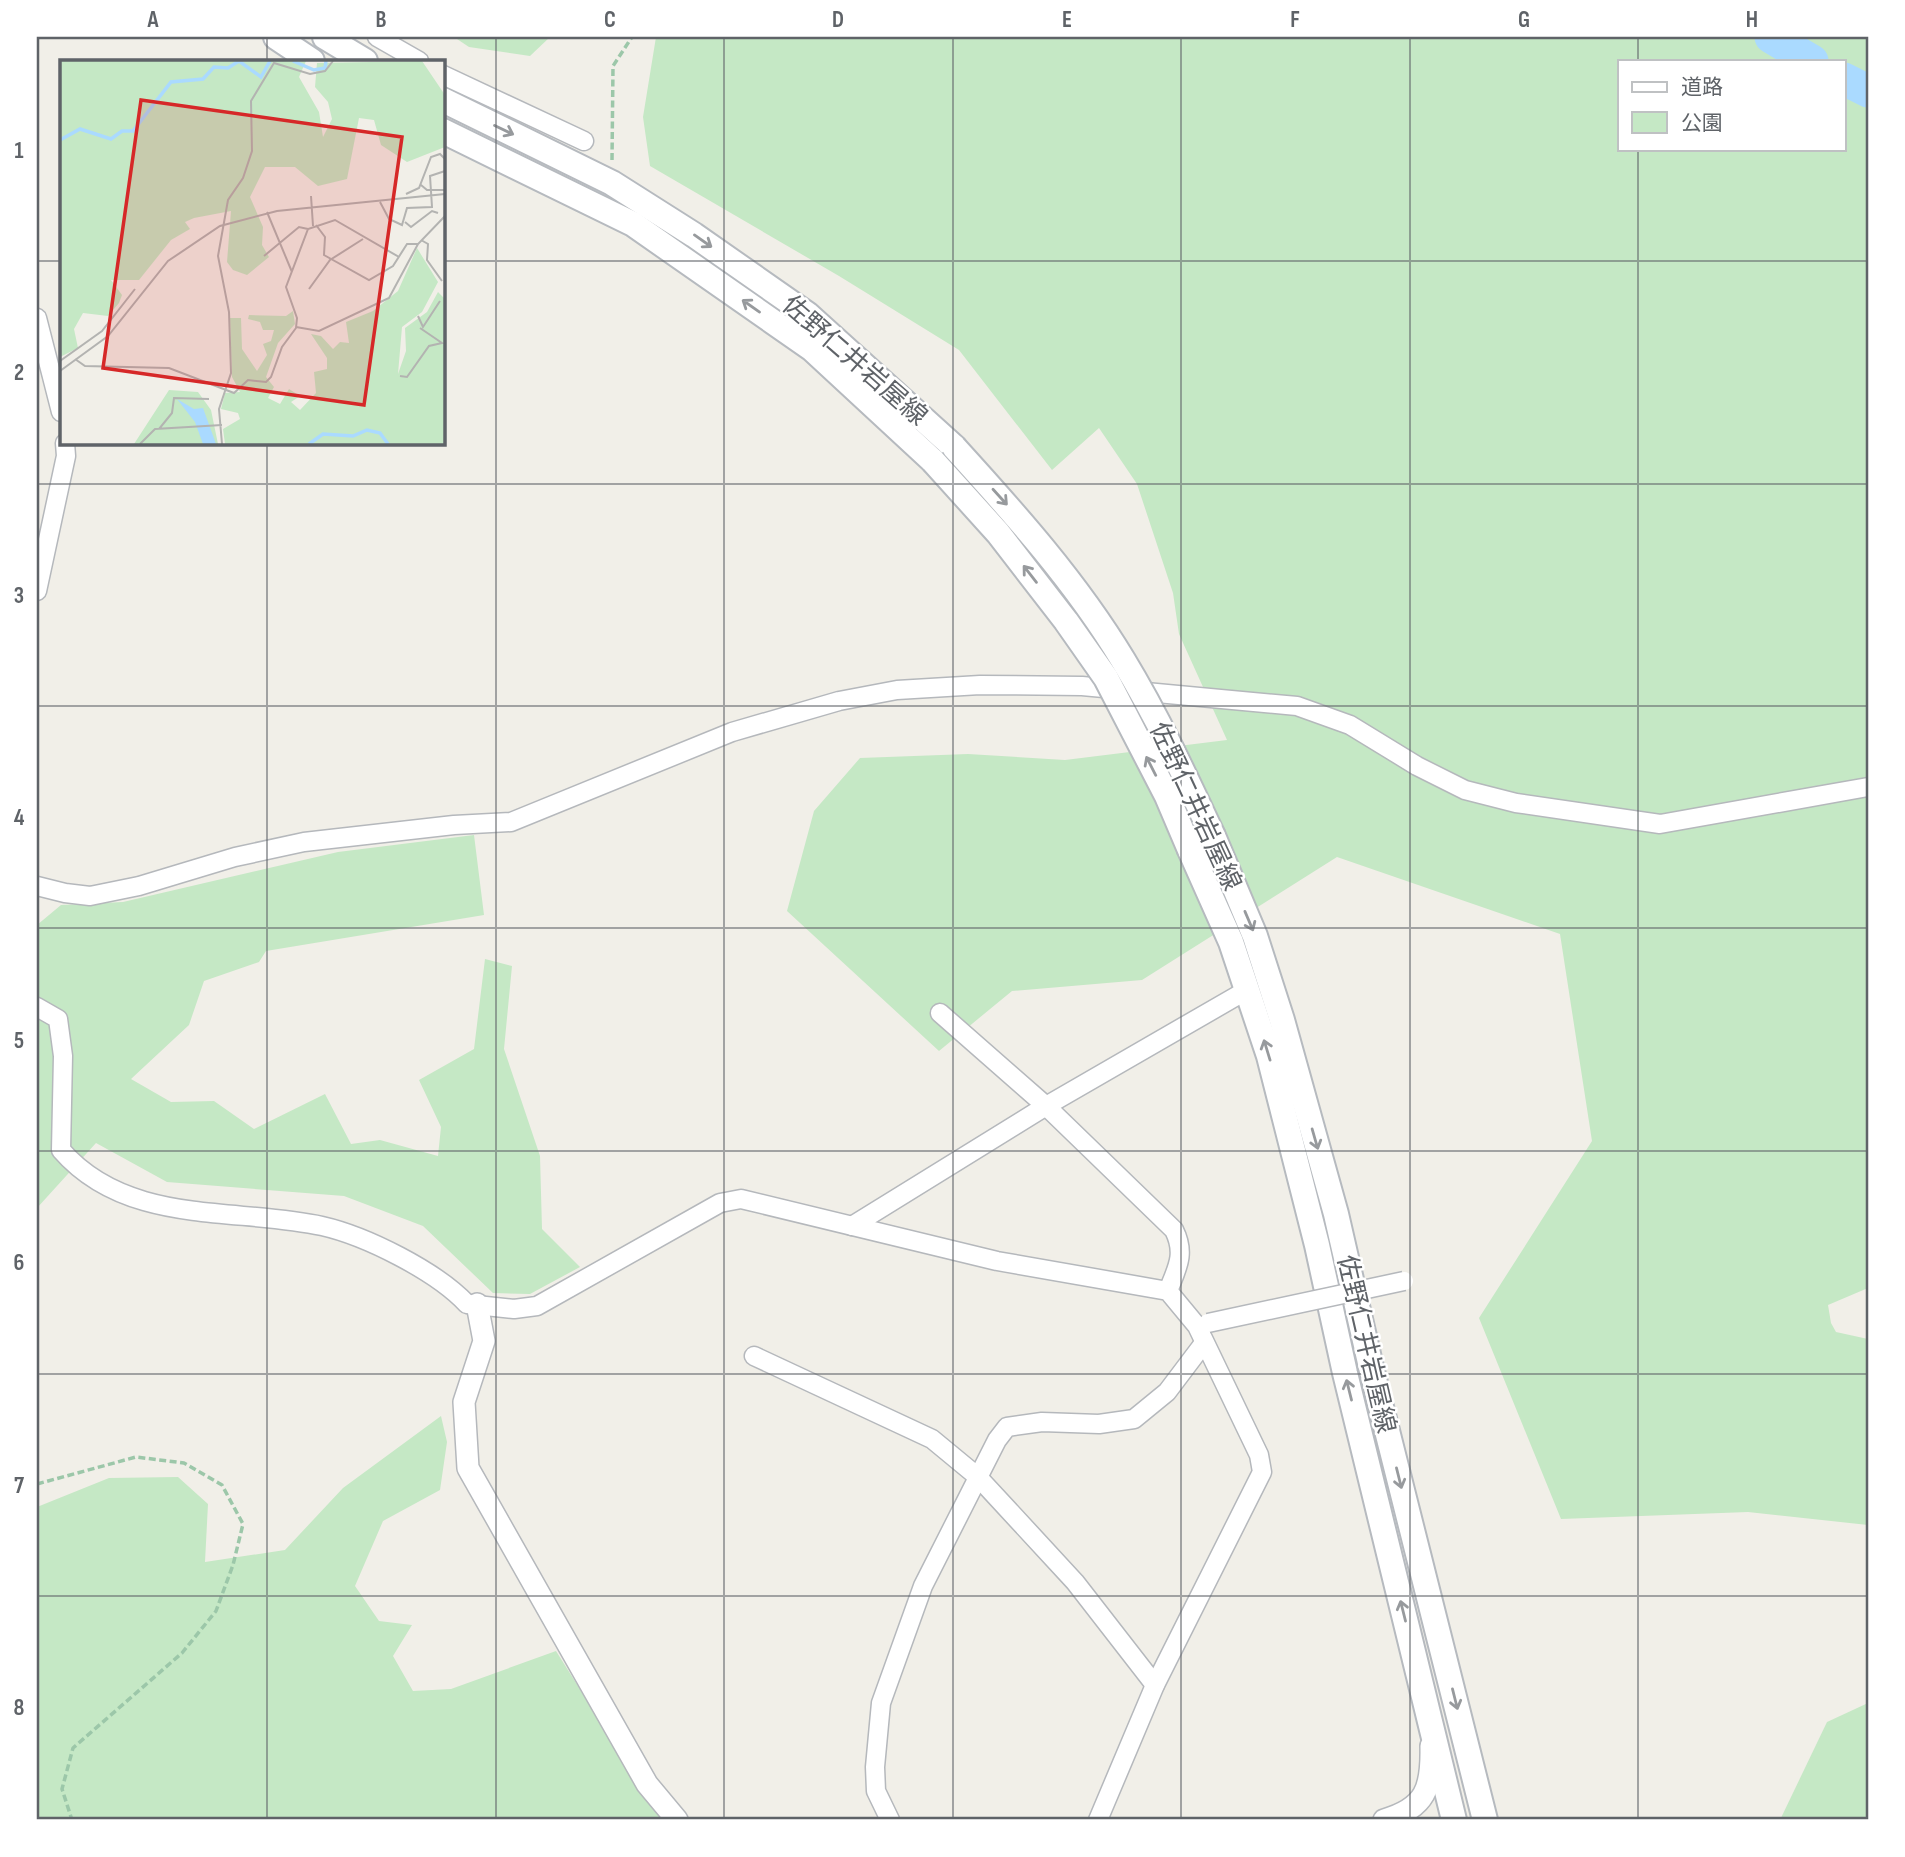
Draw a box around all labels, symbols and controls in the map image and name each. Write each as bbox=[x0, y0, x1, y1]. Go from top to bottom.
text: A bbox=[147, 6, 160, 34]
text: B bbox=[376, 6, 387, 34]
text: C bbox=[604, 6, 616, 34]
text: D bbox=[832, 6, 844, 34]
text: E bbox=[1062, 6, 1072, 34]
text: F bbox=[1290, 6, 1300, 34]
text: G bbox=[1518, 6, 1530, 34]
text: H bbox=[1746, 6, 1758, 34]
inset map bbox=[60, 60, 444, 444]
legend bbox=[1618, 60, 1846, 150]
text: 道路 bbox=[1681, 75, 1723, 100]
text: 公園 bbox=[1681, 111, 1723, 136]
one-way arrow bbox=[493, 124, 514, 137]
text: 1 bbox=[14, 137, 24, 165]
one-way arrow bbox=[692, 234, 712, 248]
street label: 佐野仁井岩屋線 bbox=[775, 290, 933, 433]
one-way arrow bbox=[742, 298, 761, 313]
text: 2 bbox=[14, 359, 24, 387]
one-way arrow bbox=[991, 488, 1008, 505]
one-way arrow bbox=[1022, 565, 1037, 584]
text: 3 bbox=[14, 582, 24, 610]
street label: 佐野仁井岩屋線 bbox=[1142, 718, 1247, 896]
one-way arrow bbox=[1144, 756, 1158, 776]
text: 4 bbox=[14, 804, 25, 832]
one-way arrow bbox=[1243, 910, 1256, 931]
text: 5 bbox=[14, 1027, 24, 1055]
one-way arrow bbox=[1260, 1039, 1273, 1061]
one-way arrow bbox=[1310, 1127, 1323, 1149]
text: 6 bbox=[14, 1249, 24, 1277]
street label: 佐野仁井岩屋線 bbox=[1330, 1252, 1401, 1436]
one-way arrow bbox=[1342, 1379, 1355, 1402]
one-way arrow bbox=[1393, 1466, 1406, 1489]
text: 7 bbox=[14, 1472, 24, 1500]
one-way arrow bbox=[1396, 1600, 1409, 1623]
one-way arrow bbox=[1449, 1687, 1462, 1710]
text: 8 bbox=[14, 1694, 25, 1722]

